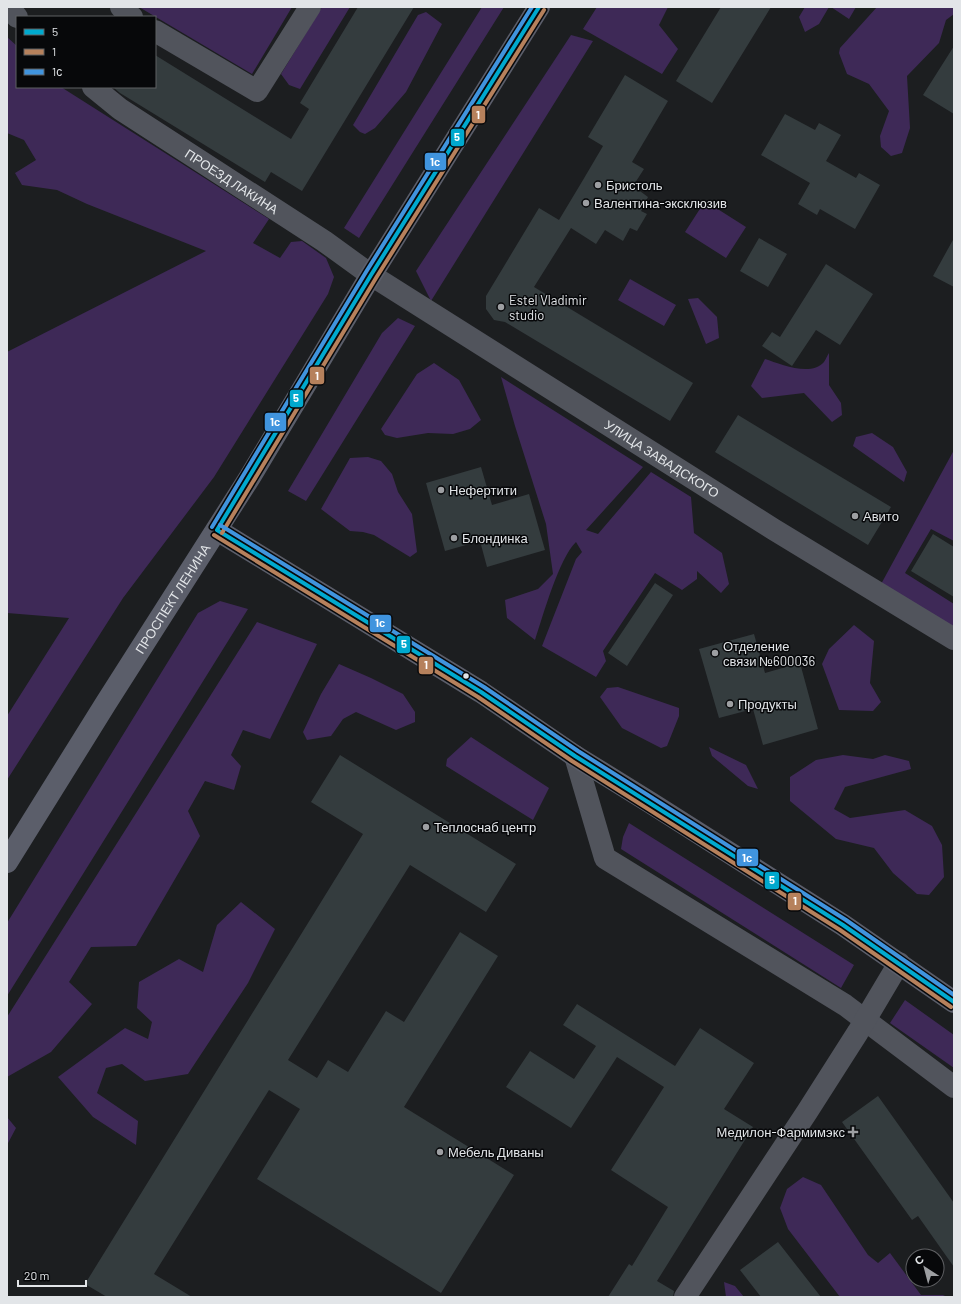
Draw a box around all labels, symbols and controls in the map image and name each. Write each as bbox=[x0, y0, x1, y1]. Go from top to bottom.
legend bbox=[16, 16, 156, 88]
text: 5 bbox=[52, 24, 58, 38]
text: 1 bbox=[52, 44, 56, 58]
text: 1с bbox=[52, 64, 62, 78]
line badge: 1 bbox=[471, 105, 486, 124]
text: 1 bbox=[476, 108, 480, 121]
line badge: 5 bbox=[450, 128, 465, 147]
text: 5 bbox=[454, 130, 460, 143]
street label: ПРОЕЗД ЛАКИНА bbox=[182, 145, 282, 217]
line badge: 1с bbox=[424, 152, 447, 171]
text: 1с bbox=[430, 155, 440, 168]
place label: Бристоль bbox=[606, 177, 663, 193]
marker: Бристоль bbox=[593, 180, 603, 190]
place label: Валентина-эксклюзив bbox=[594, 195, 727, 211]
marker: Валентина-эксклюзив bbox=[581, 198, 591, 208]
place label: Estel Vladimir studio bbox=[509, 292, 587, 323]
marker: Estel Vladimir studio bbox=[496, 302, 506, 312]
line badge: 1 bbox=[309, 366, 325, 385]
text: 1 bbox=[315, 369, 319, 382]
line badge: 5 bbox=[289, 389, 304, 408]
text: 5 bbox=[293, 391, 299, 404]
line badge: 1с bbox=[264, 412, 287, 432]
text: 1с bbox=[270, 415, 280, 428]
street label: УЛИЦА ЗАВАДСКОГО bbox=[602, 417, 722, 501]
place label: Нефертити bbox=[449, 482, 517, 498]
marker: Нефертити bbox=[436, 485, 446, 495]
place label: Авито bbox=[863, 508, 899, 524]
marker: Авито bbox=[850, 511, 860, 521]
place label: Блондинка bbox=[462, 530, 529, 546]
marker: Блондинка bbox=[449, 533, 459, 543]
street label: ПРОСПЕКТ ЛЕНИНА bbox=[131, 540, 214, 657]
line badge: 1с bbox=[369, 614, 392, 633]
text: 1с bbox=[375, 616, 385, 629]
line badge: 5 bbox=[396, 635, 411, 654]
text: 5 bbox=[401, 637, 407, 650]
place label: Отделение связи №600036 bbox=[723, 638, 815, 669]
marker: Отделение связи №600036 bbox=[710, 648, 720, 658]
line badge: 1 bbox=[418, 656, 434, 675]
text: 1 bbox=[424, 658, 428, 671]
unlabelled marker bbox=[461, 671, 471, 681]
place label: Продукты bbox=[738, 696, 797, 712]
marker: Продукты bbox=[725, 699, 735, 709]
place label: Теплоснаб центр bbox=[434, 819, 536, 835]
marker: Теплоснаб центр bbox=[421, 822, 431, 832]
line badge: 1с bbox=[736, 848, 759, 867]
text: 1с bbox=[742, 851, 752, 864]
line badge: 5 bbox=[764, 871, 780, 890]
text: 5 bbox=[769, 873, 775, 886]
line badge: 1 bbox=[787, 892, 802, 911]
text: 1 bbox=[793, 894, 797, 907]
place label: Медилон-Фармимэкс bbox=[717, 1124, 845, 1140]
marker: Медилон-Фармимэкс bbox=[848, 1127, 858, 1137]
place label: Мебель Диваны bbox=[448, 1144, 544, 1160]
marker: Мебель Диваны bbox=[435, 1147, 445, 1157]
north arrow bbox=[905, 1248, 945, 1288]
text: С bbox=[912, 1252, 926, 1267]
scale bar bbox=[18, 1262, 86, 1288]
text: 20 m bbox=[24, 1268, 50, 1282]

